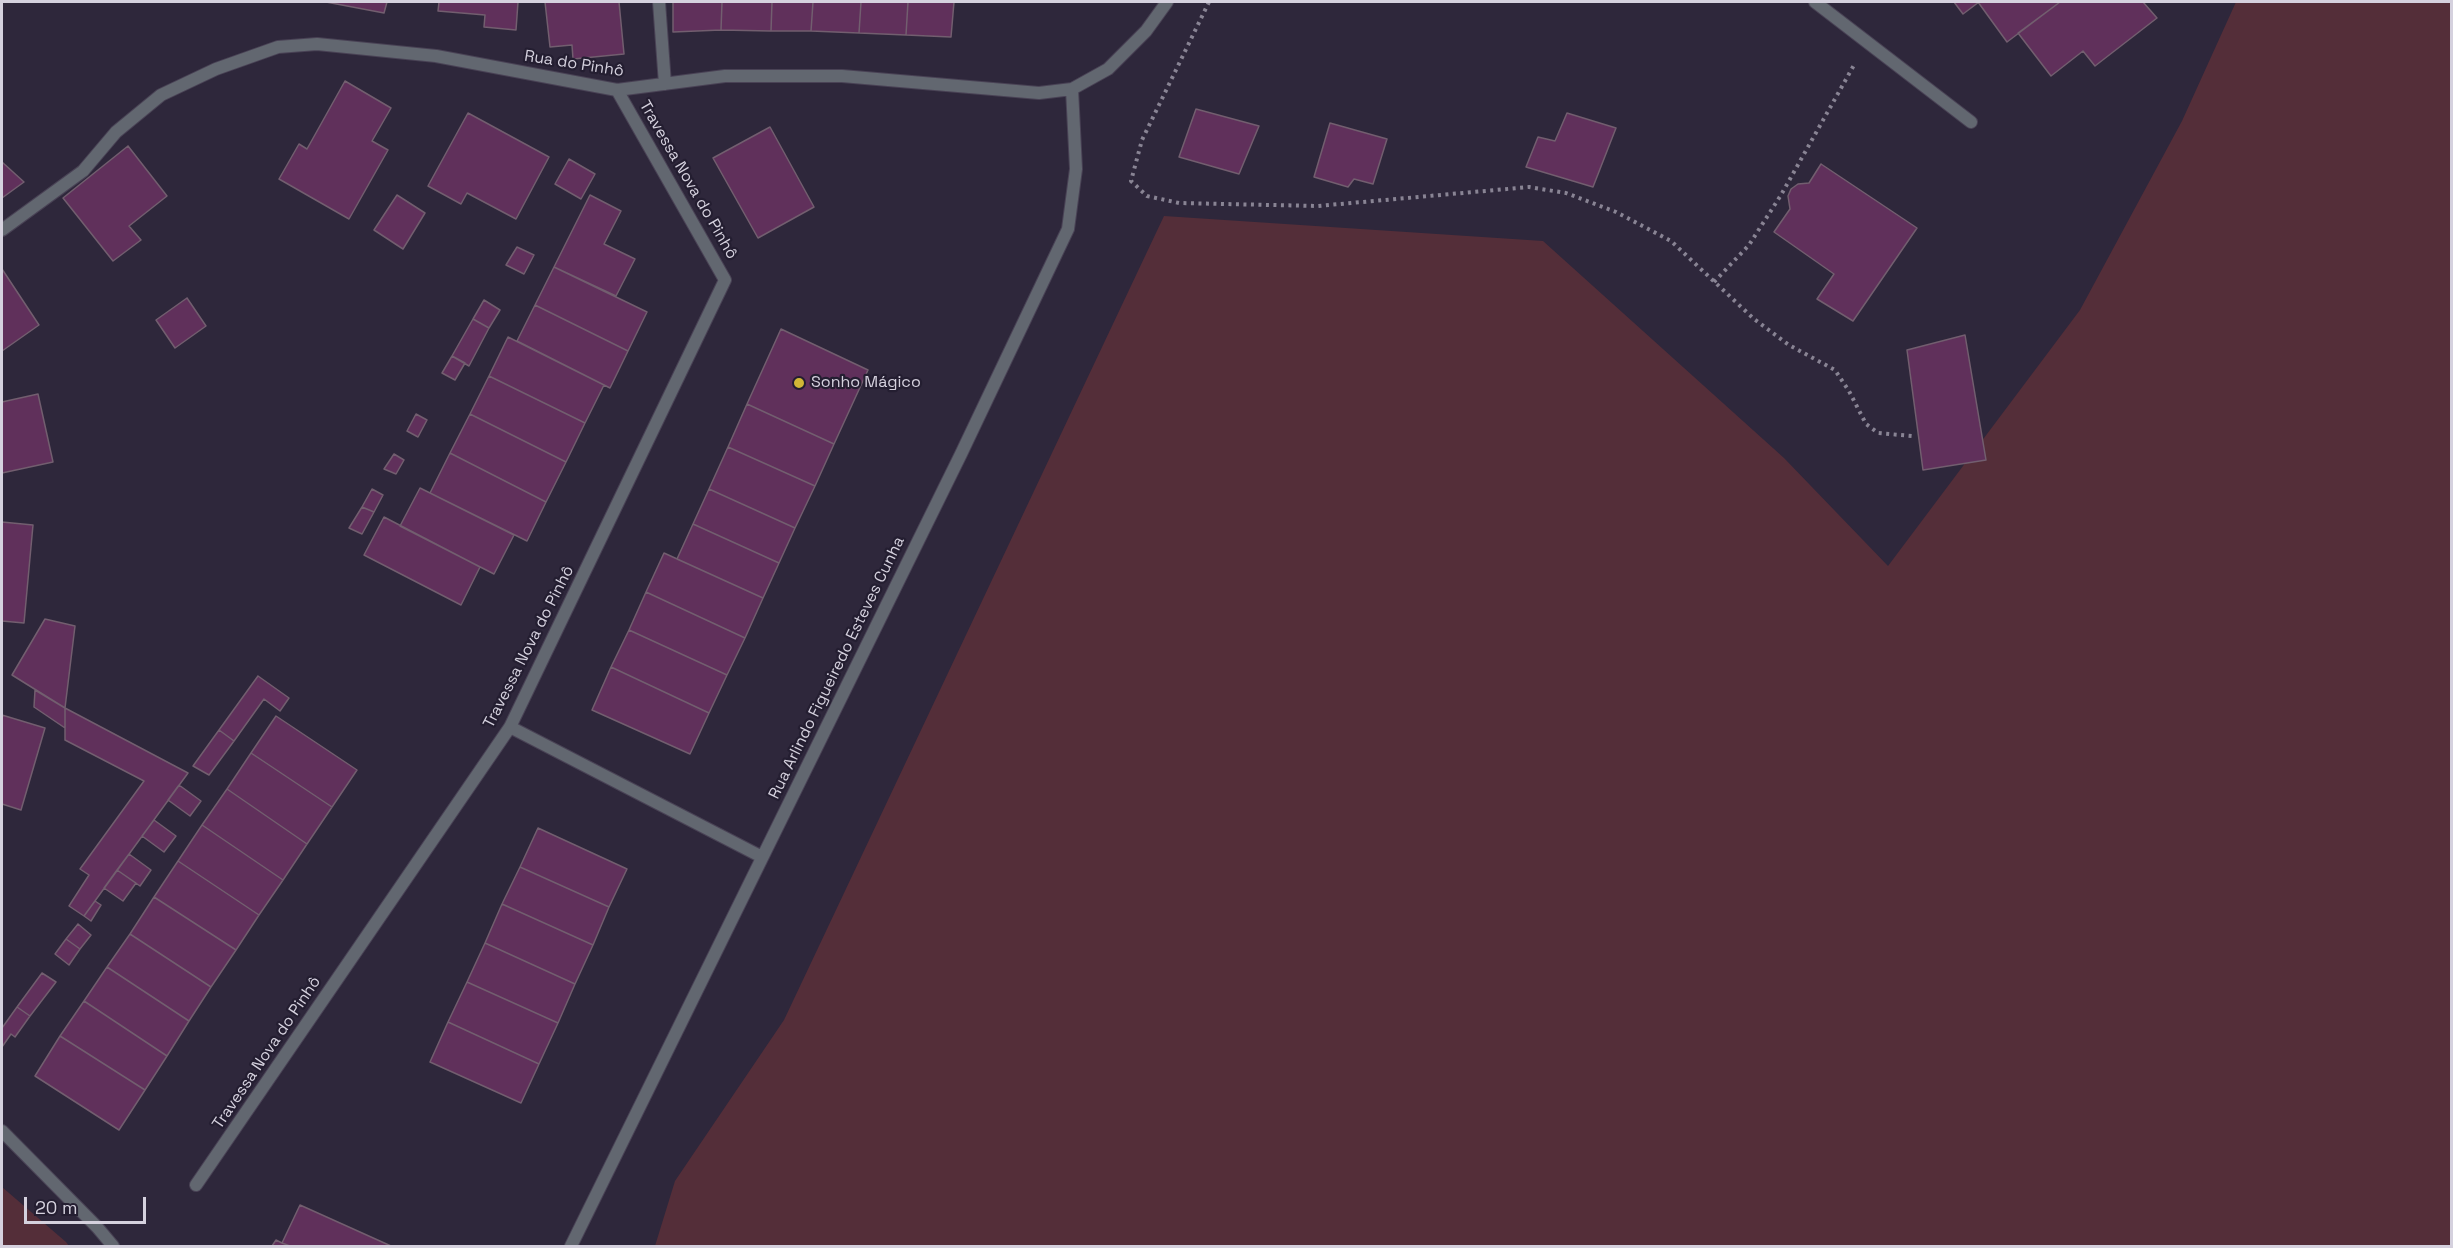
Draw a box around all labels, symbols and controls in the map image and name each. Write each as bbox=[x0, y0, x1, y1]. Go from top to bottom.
street label: Rua do Pinhô bbox=[523, 47, 625, 81]
street label: Travessa Nova do Pinhô bbox=[635, 97, 741, 263]
place label: Sonho Mágico bbox=[811, 373, 921, 393]
marker: Sonho Mágico bbox=[792, 376, 806, 390]
street label: Rua Arlindo Figueiredo Esteves Cunha bbox=[765, 534, 909, 802]
street label: Travessa Nova do Pinhô bbox=[480, 563, 578, 731]
street label: Travessa Nova do Pinhô bbox=[209, 973, 325, 1133]
scale bar bbox=[27, 1185, 148, 1223]
text: 20 m bbox=[35, 1196, 78, 1219]

